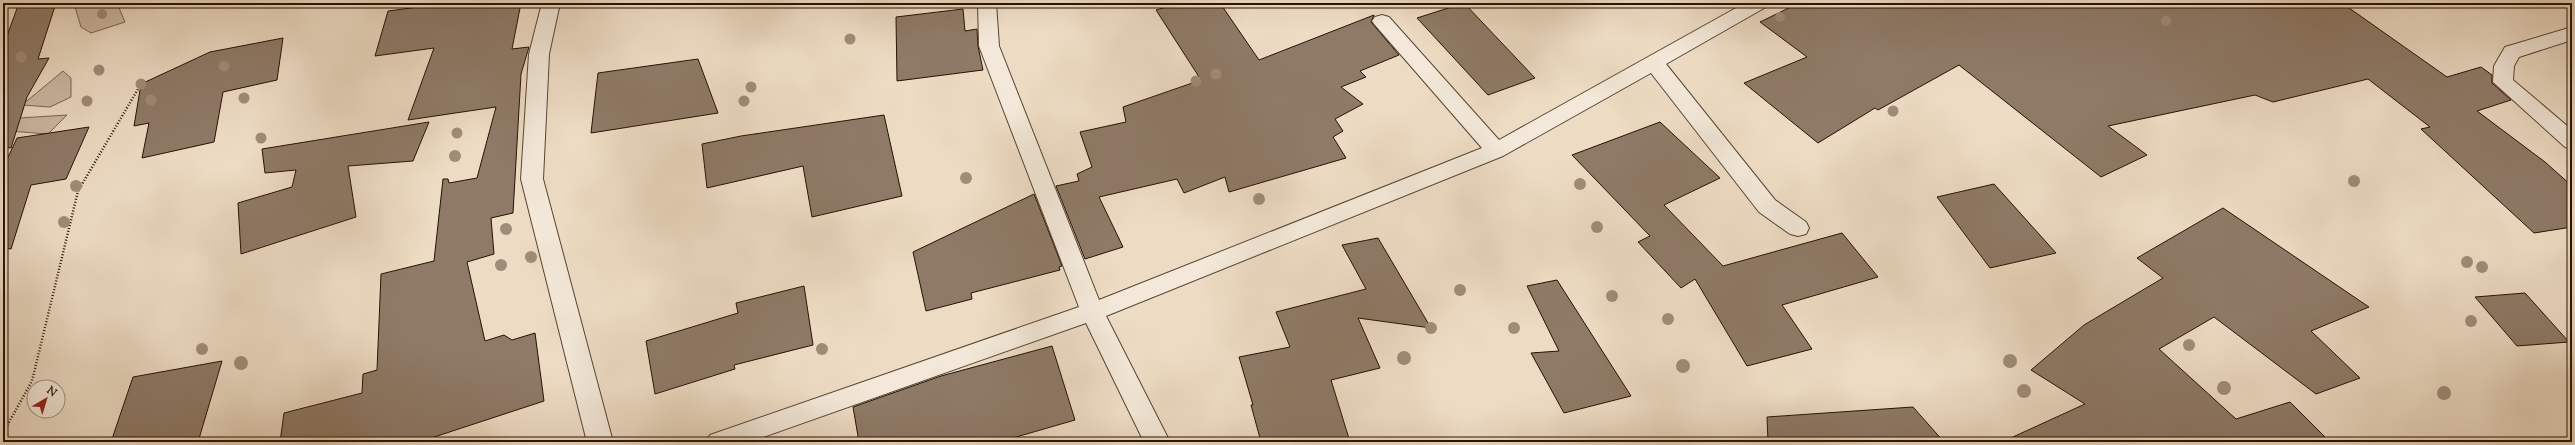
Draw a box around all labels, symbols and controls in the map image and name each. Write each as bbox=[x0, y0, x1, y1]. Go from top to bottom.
north arrow bbox=[26, 379, 66, 419]
text: N bbox=[42, 382, 60, 401]

